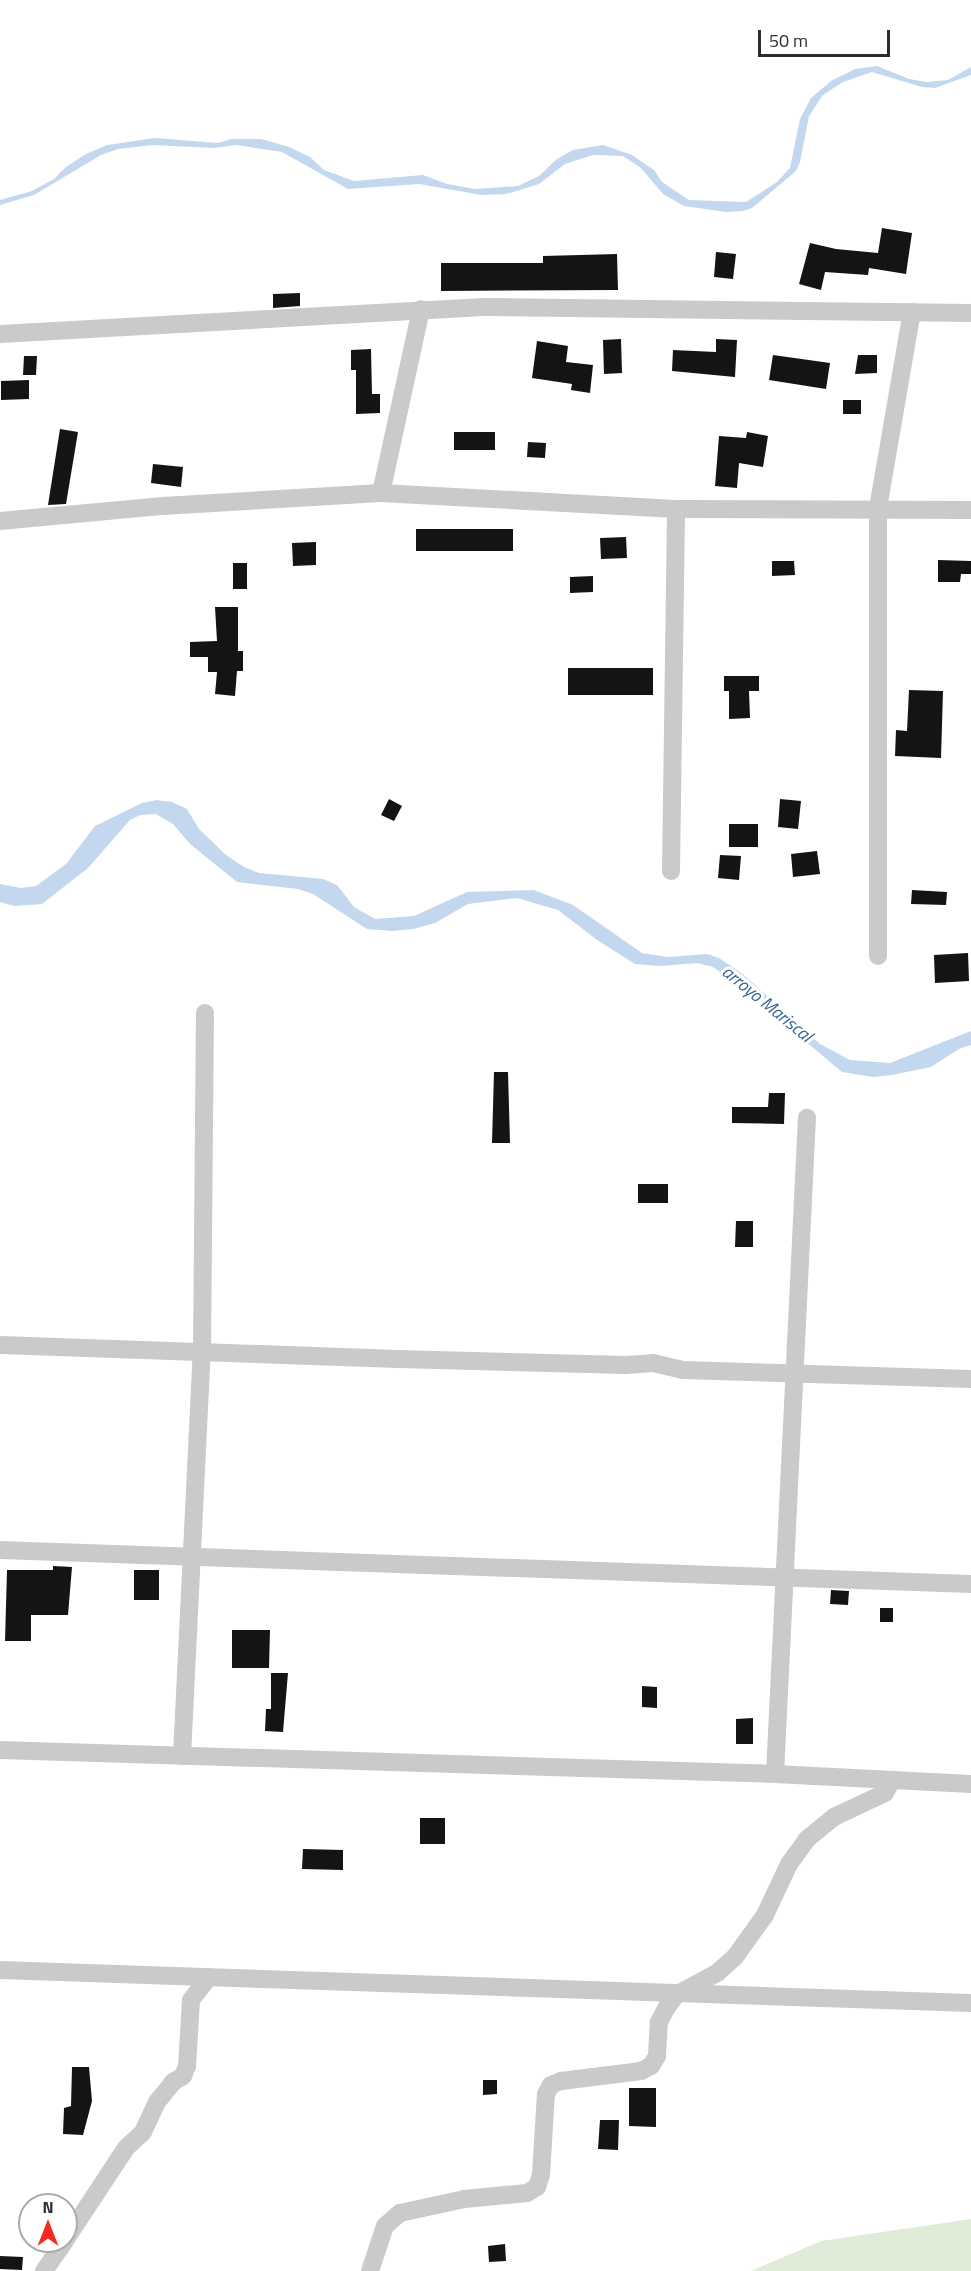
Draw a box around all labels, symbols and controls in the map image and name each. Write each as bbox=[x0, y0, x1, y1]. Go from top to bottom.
scale bar bbox=[761, 18, 893, 56]
text: 50 m bbox=[769, 27, 808, 54]
water label: arroyo Mariscal bbox=[718, 961, 816, 1047]
north arrow bbox=[18, 2193, 78, 2253]
text: N bbox=[42, 2195, 54, 2219]

